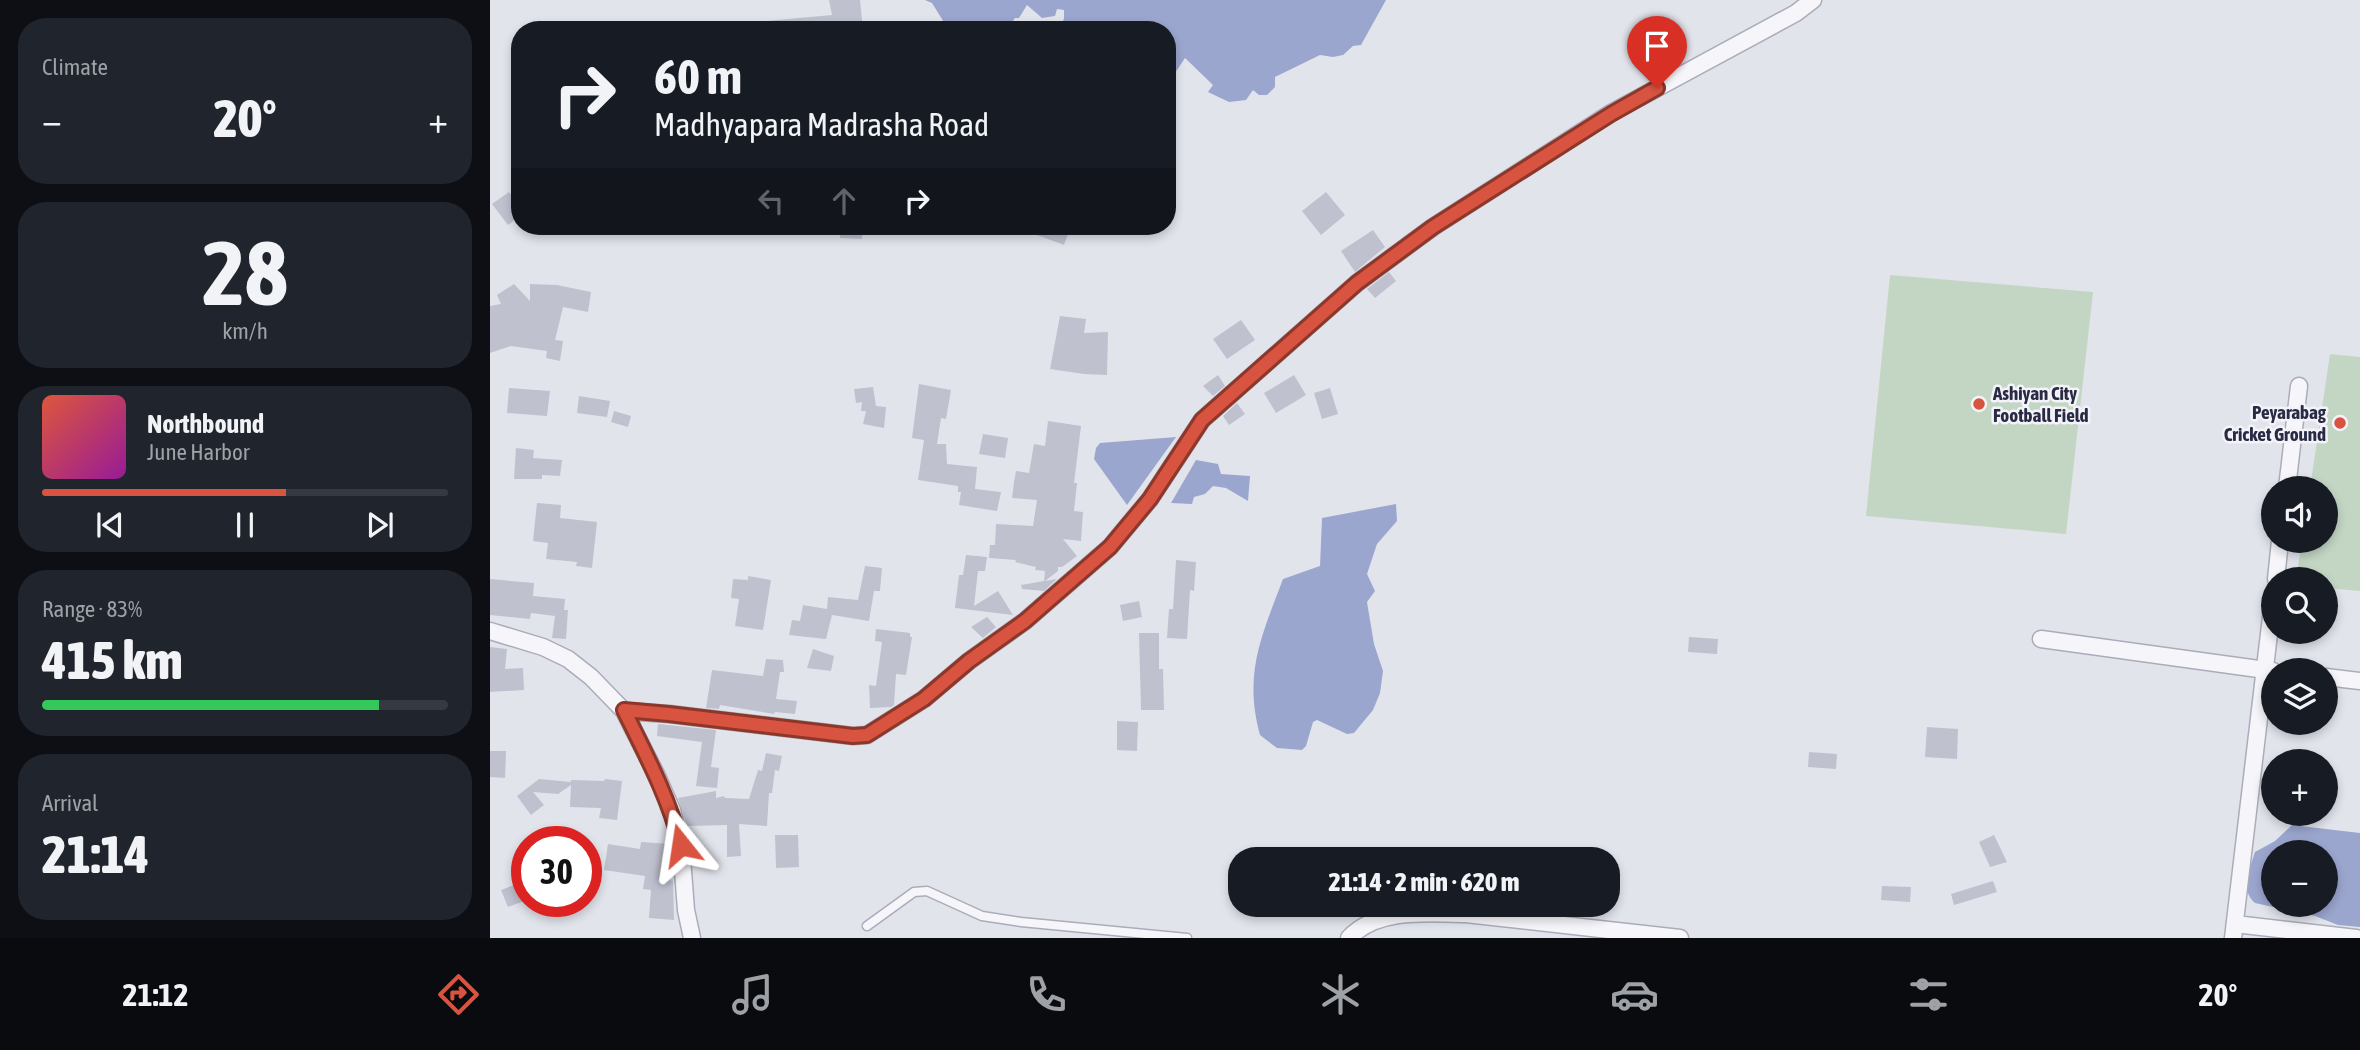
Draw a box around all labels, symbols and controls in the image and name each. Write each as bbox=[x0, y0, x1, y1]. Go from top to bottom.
pin bbox=[1627, 16, 1687, 88]
icon: arrive bbox=[1638, 27, 1676, 65]
text: 60 m bbox=[654, 48, 742, 104]
icon: right bbox=[539, 49, 630, 140]
text: Climate bbox=[42, 54, 108, 80]
text: 20° bbox=[213, 88, 277, 148]
text: − bbox=[42, 98, 62, 141]
text: + bbox=[428, 98, 448, 141]
text: Madhyapara Madrasha Road bbox=[654, 106, 989, 143]
icon: left bbox=[752, 182, 790, 220]
icon: ahead bbox=[825, 182, 863, 220]
icon: right bbox=[898, 182, 936, 220]
text: 28 bbox=[202, 220, 288, 324]
text: km/h bbox=[222, 318, 268, 344]
place label: Ashiyan City Football Field bbox=[1992, 382, 2089, 426]
marker: Ashiyan City Football Field bbox=[1971, 396, 1987, 412]
place label: Peyarabag Cricket Ground bbox=[2224, 401, 2327, 445]
text: Northbound bbox=[147, 409, 264, 439]
marker: Peyarabag Cricket Ground bbox=[2332, 415, 2348, 431]
text: June Harbor bbox=[147, 439, 250, 465]
map controls bbox=[2261, 476, 2338, 917]
button: sound bbox=[2261, 476, 2338, 553]
icon: previous bbox=[91, 506, 129, 544]
icon: pause bbox=[226, 506, 264, 544]
icon: next bbox=[361, 506, 399, 544]
button: search bbox=[2261, 567, 2338, 644]
text: Range · 83% bbox=[42, 596, 142, 622]
text: 415 km bbox=[42, 630, 183, 690]
button: layers bbox=[2261, 658, 2338, 735]
button: + bbox=[2261, 749, 2338, 826]
text: Arrival bbox=[42, 790, 98, 816]
position arrow bbox=[644, 808, 718, 882]
text: 21:14 bbox=[42, 824, 149, 884]
speed limit sign: 30 bbox=[511, 826, 602, 917]
button: − bbox=[2261, 840, 2338, 917]
text: 21:14 · 2 min · 620 m bbox=[1329, 867, 1519, 897]
icon: directions bbox=[434, 970, 483, 1019]
icon: music bbox=[728, 970, 777, 1019]
icon: phone bbox=[1022, 970, 1071, 1019]
icon: climate bbox=[1316, 970, 1365, 1019]
icon: car bbox=[1610, 970, 1659, 1019]
icon: filters bbox=[1904, 970, 1953, 1019]
text: 21:12 bbox=[123, 976, 188, 1013]
text: 20° bbox=[2198, 976, 2237, 1013]

